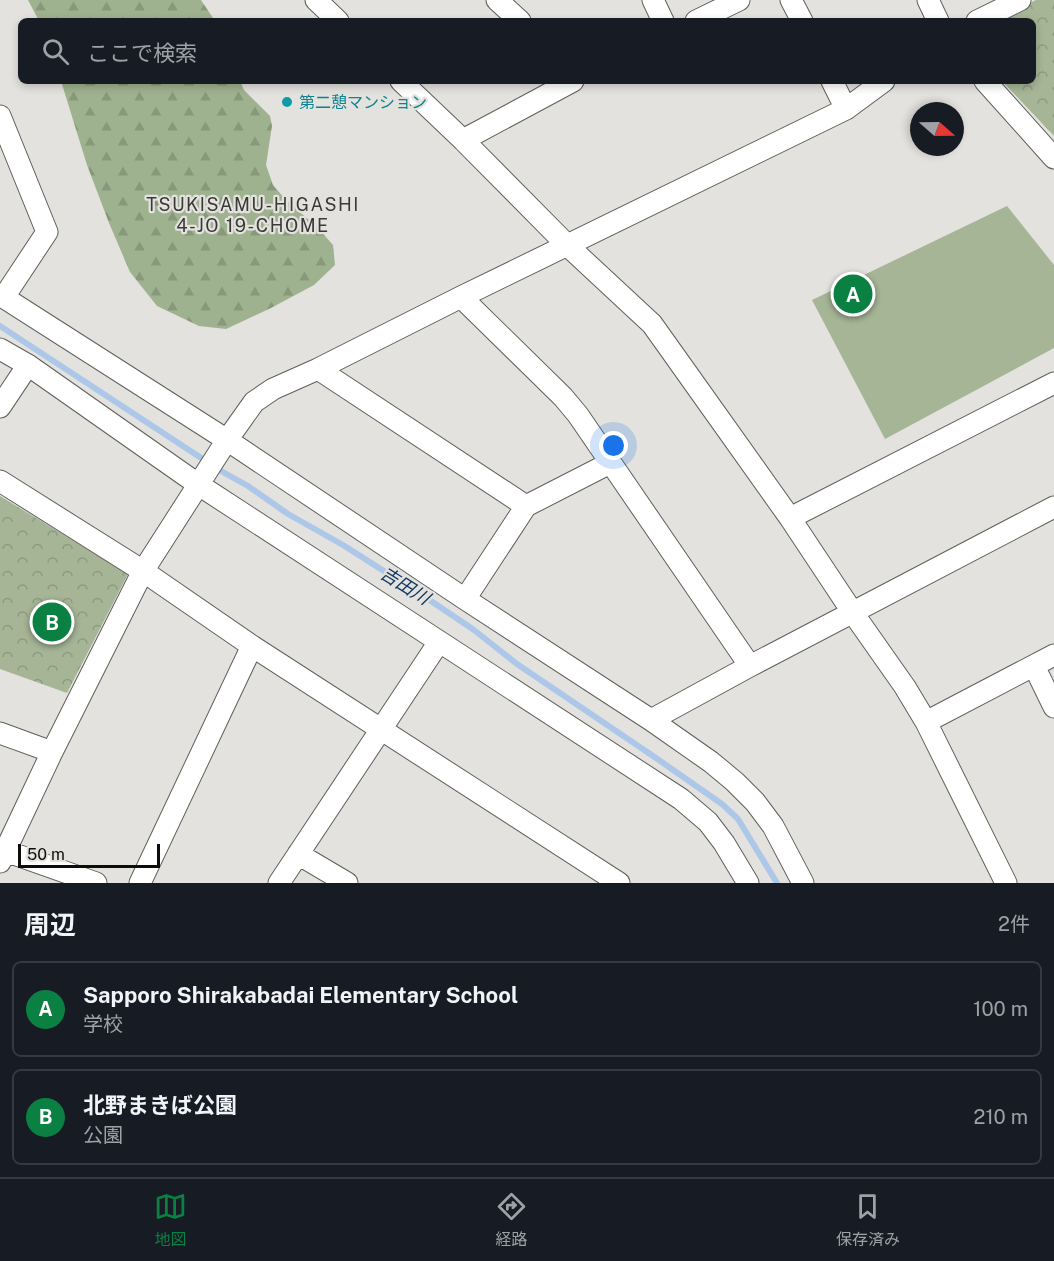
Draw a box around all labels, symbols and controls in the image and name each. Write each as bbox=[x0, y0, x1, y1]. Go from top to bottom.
search box bbox=[18, 18, 1036, 84]
icon: search bbox=[39, 35, 72, 68]
text: ここで検索 bbox=[87, 40, 197, 66]
place label: 第二憩マンション bbox=[299, 93, 427, 112]
marker: 第二憩マンション bbox=[280, 95, 294, 109]
north arrow bbox=[910, 102, 964, 156]
district label: TSUKISAMU-HIGASHI 4-JO 19-CHOME bbox=[146, 194, 360, 236]
pin: A bbox=[834, 272, 872, 316]
your location bbox=[599, 431, 628, 460]
water label: 吉田川 bbox=[377, 562, 435, 610]
pin: B bbox=[32, 600, 72, 644]
scale bar bbox=[18, 841, 160, 868]
text: 50 m bbox=[27, 845, 65, 864]
text: 周辺 bbox=[24, 909, 76, 940]
text: 2件 bbox=[998, 912, 1030, 936]
text: Sapporo Shirakabadai Elementary School bbox=[83, 982, 518, 1008]
text: A bbox=[38, 997, 53, 1021]
text: 100 m bbox=[973, 997, 1028, 1021]
text: 学校 bbox=[83, 1012, 123, 1036]
text: 北野まきば公園 bbox=[83, 1092, 237, 1118]
text: B bbox=[39, 1105, 52, 1129]
text: 210 m bbox=[974, 1105, 1028, 1129]
text: 公園 bbox=[83, 1123, 123, 1147]
tab: 地図 bbox=[154, 1190, 187, 1250]
tab: 経路 bbox=[495, 1190, 528, 1250]
tab: 保存済み bbox=[836, 1190, 900, 1250]

